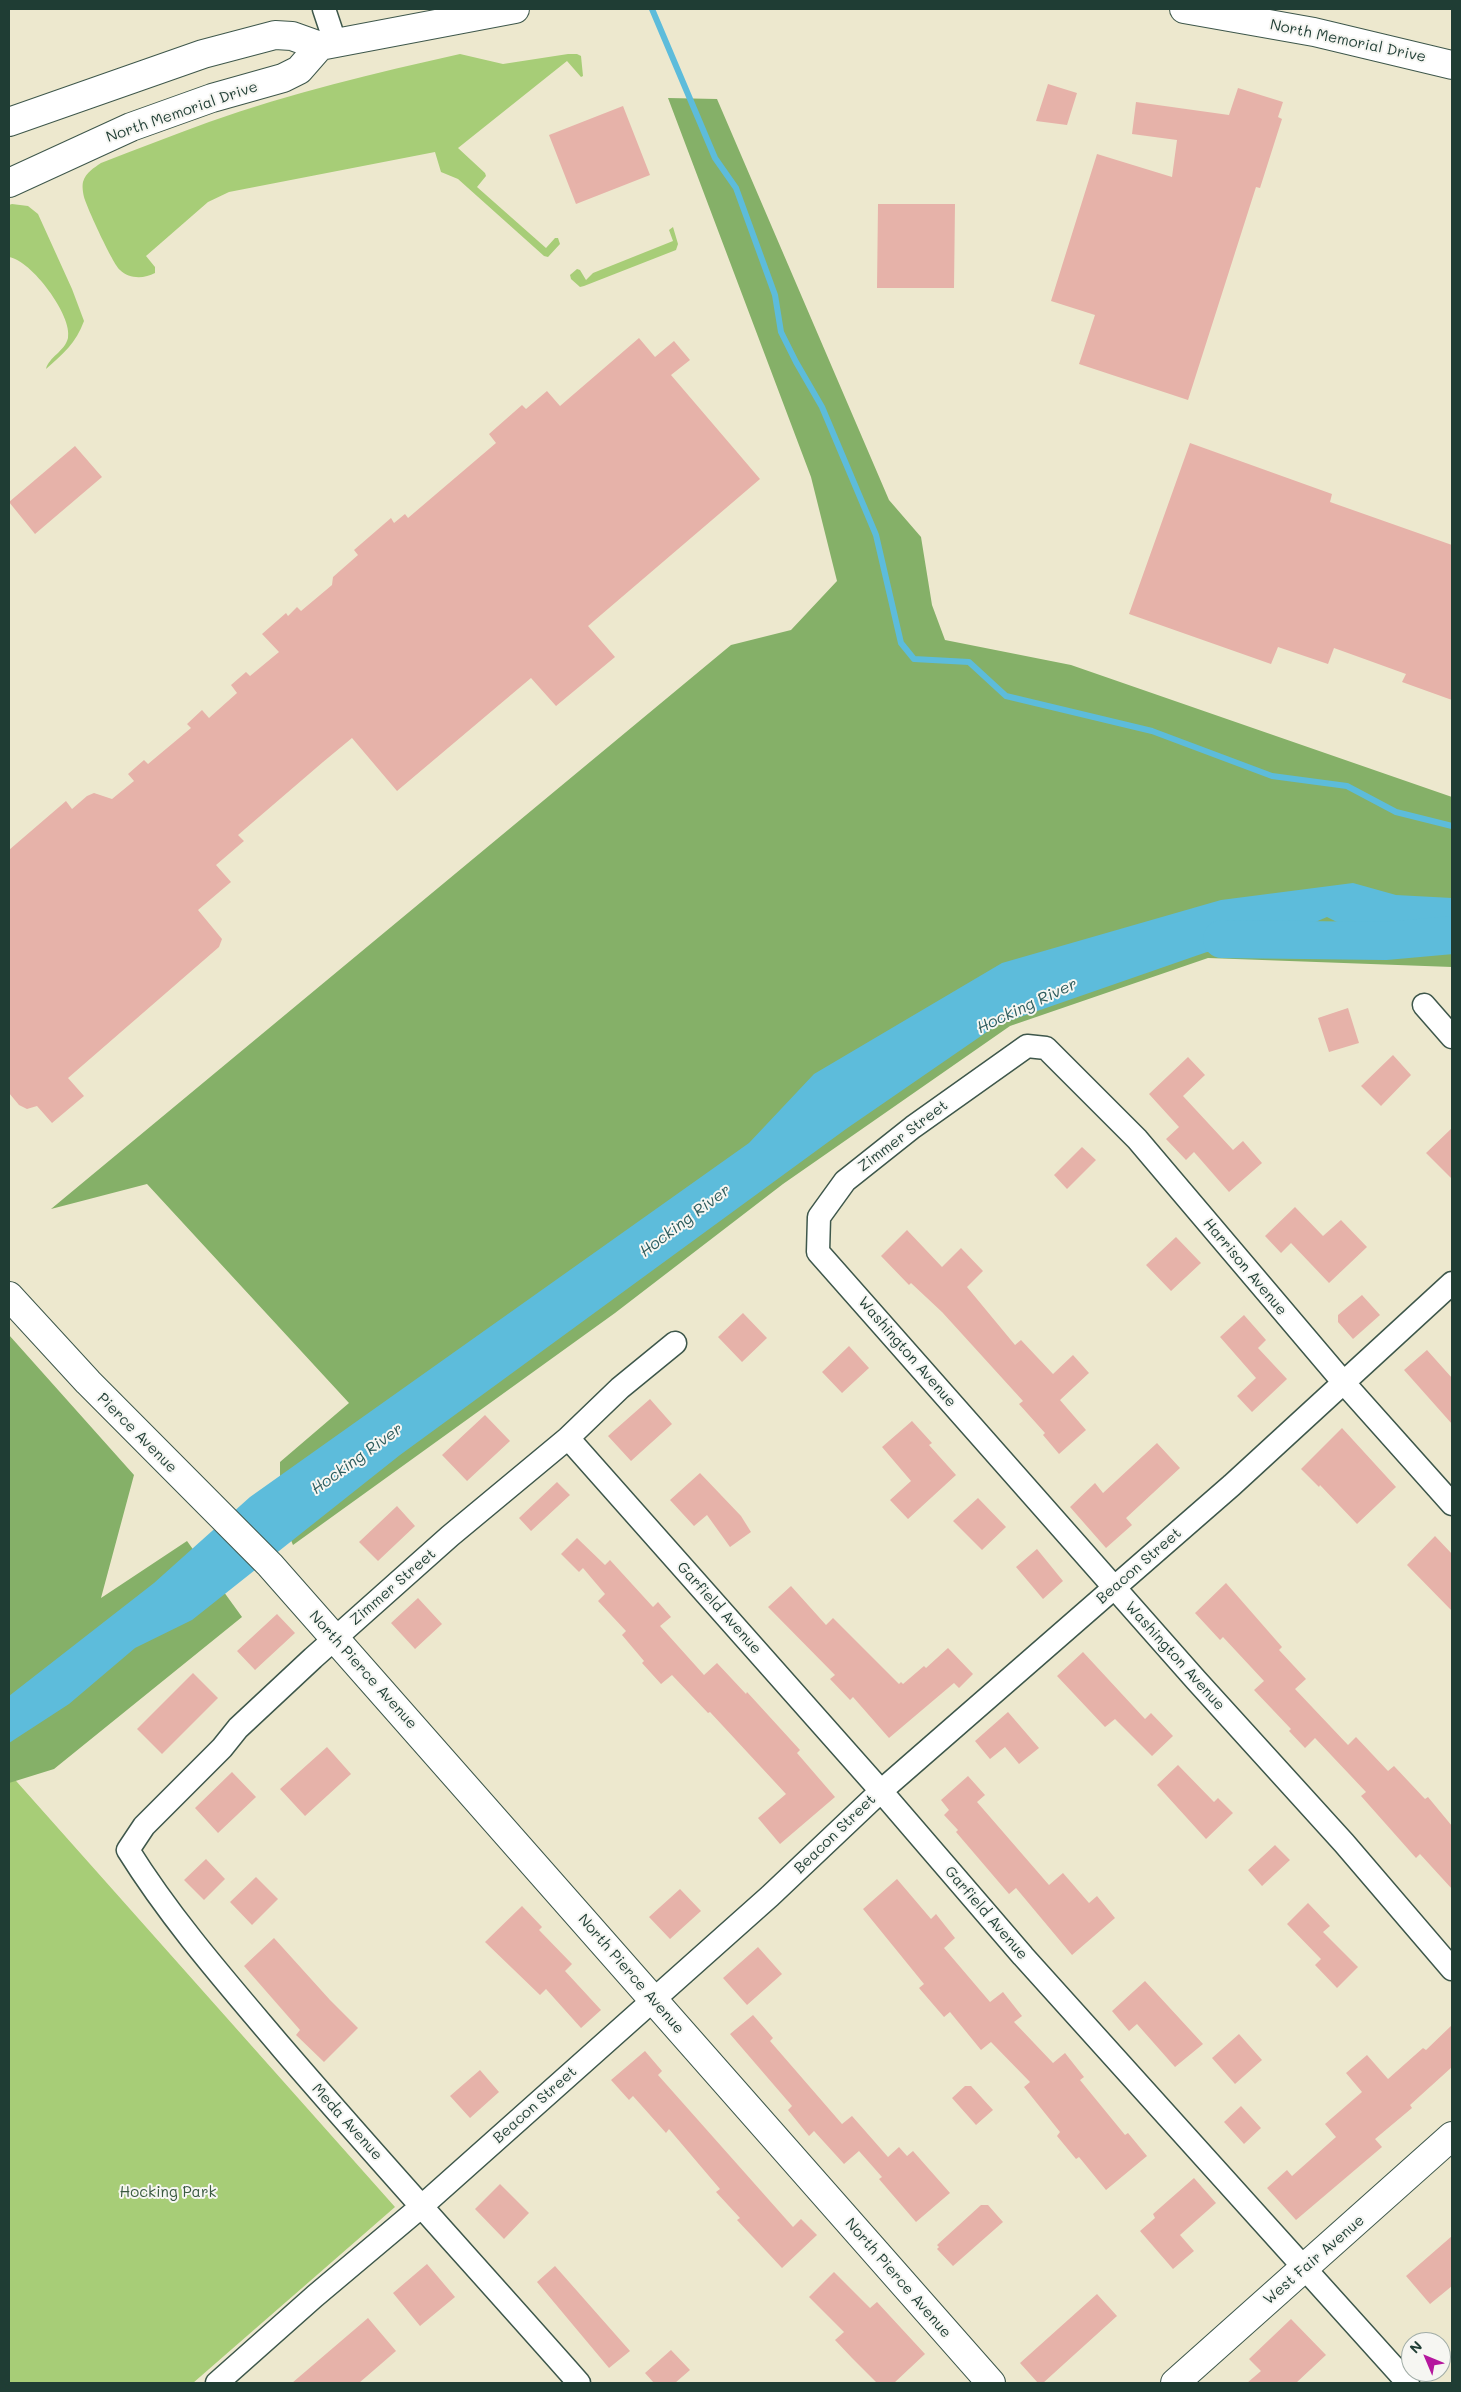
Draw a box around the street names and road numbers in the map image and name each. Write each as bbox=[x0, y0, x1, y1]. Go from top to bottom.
street label: North Memorial Drive bbox=[1268, 16, 1428, 66]
street label: North Memorial Drive bbox=[104, 78, 260, 146]
street label: Zimmer Street bbox=[854, 1096, 952, 1176]
street label: Harrison Avenue bbox=[1199, 1215, 1291, 1319]
street label: Washington Avenue bbox=[854, 1293, 960, 1411]
street label: Pierce Avenue bbox=[93, 1389, 181, 1477]
street label: Beacon Street bbox=[1093, 1524, 1185, 1608]
street label: Zimmer Street bbox=[346, 1545, 440, 1629]
street label: Garfield Avenue bbox=[673, 1558, 765, 1658]
street label: Washington Avenue bbox=[1121, 1598, 1229, 1714]
street label: North Pierce Avenue bbox=[305, 1607, 421, 1733]
street label: Beacon Street bbox=[790, 1791, 880, 1877]
street label: Garfield Avenue bbox=[941, 1863, 1031, 1963]
street label: North Pierce Avenue bbox=[574, 1910, 688, 2038]
street label: Beacon Street bbox=[489, 2063, 581, 2147]
street label: Meda Avenue bbox=[308, 2080, 386, 2164]
street label: West Fair Avenue bbox=[1260, 2211, 1368, 2309]
street label: North Pierce Avenue bbox=[841, 2214, 955, 2342]

